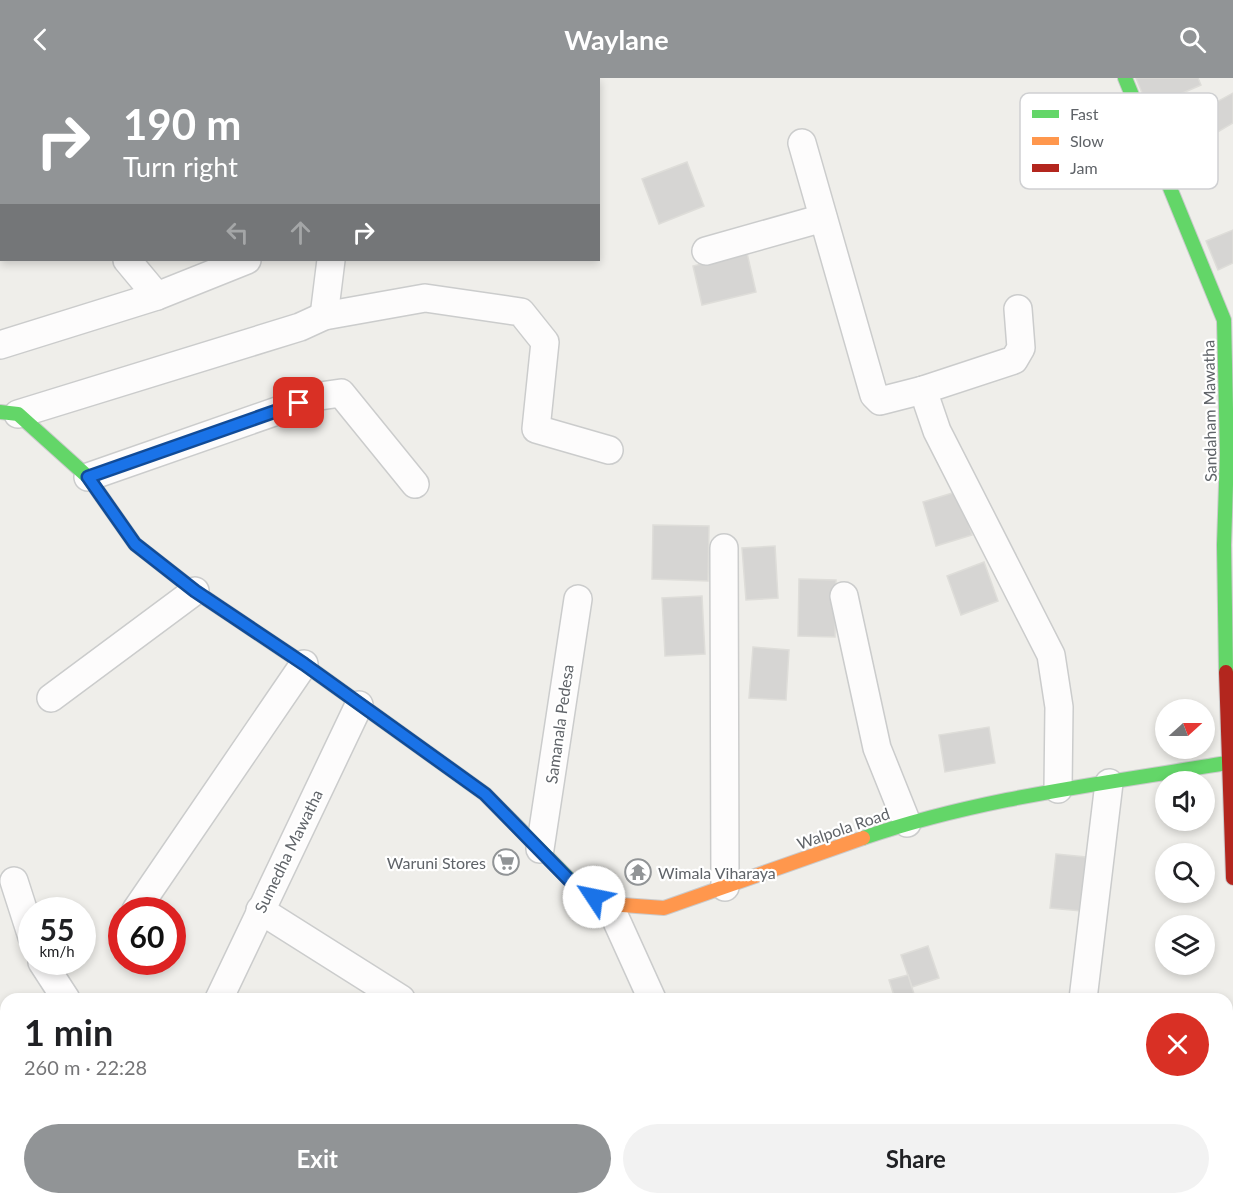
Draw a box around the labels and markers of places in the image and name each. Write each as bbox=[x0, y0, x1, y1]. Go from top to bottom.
pin bbox=[273, 377, 324, 428]
supermarket icon: Waruni Stores bbox=[491, 847, 521, 877]
place label: Waruni Stores bbox=[387, 853, 486, 872]
temple icon: Wimala Viharaya bbox=[623, 857, 653, 887]
place label: Wimala Viharaya bbox=[658, 863, 776, 882]

